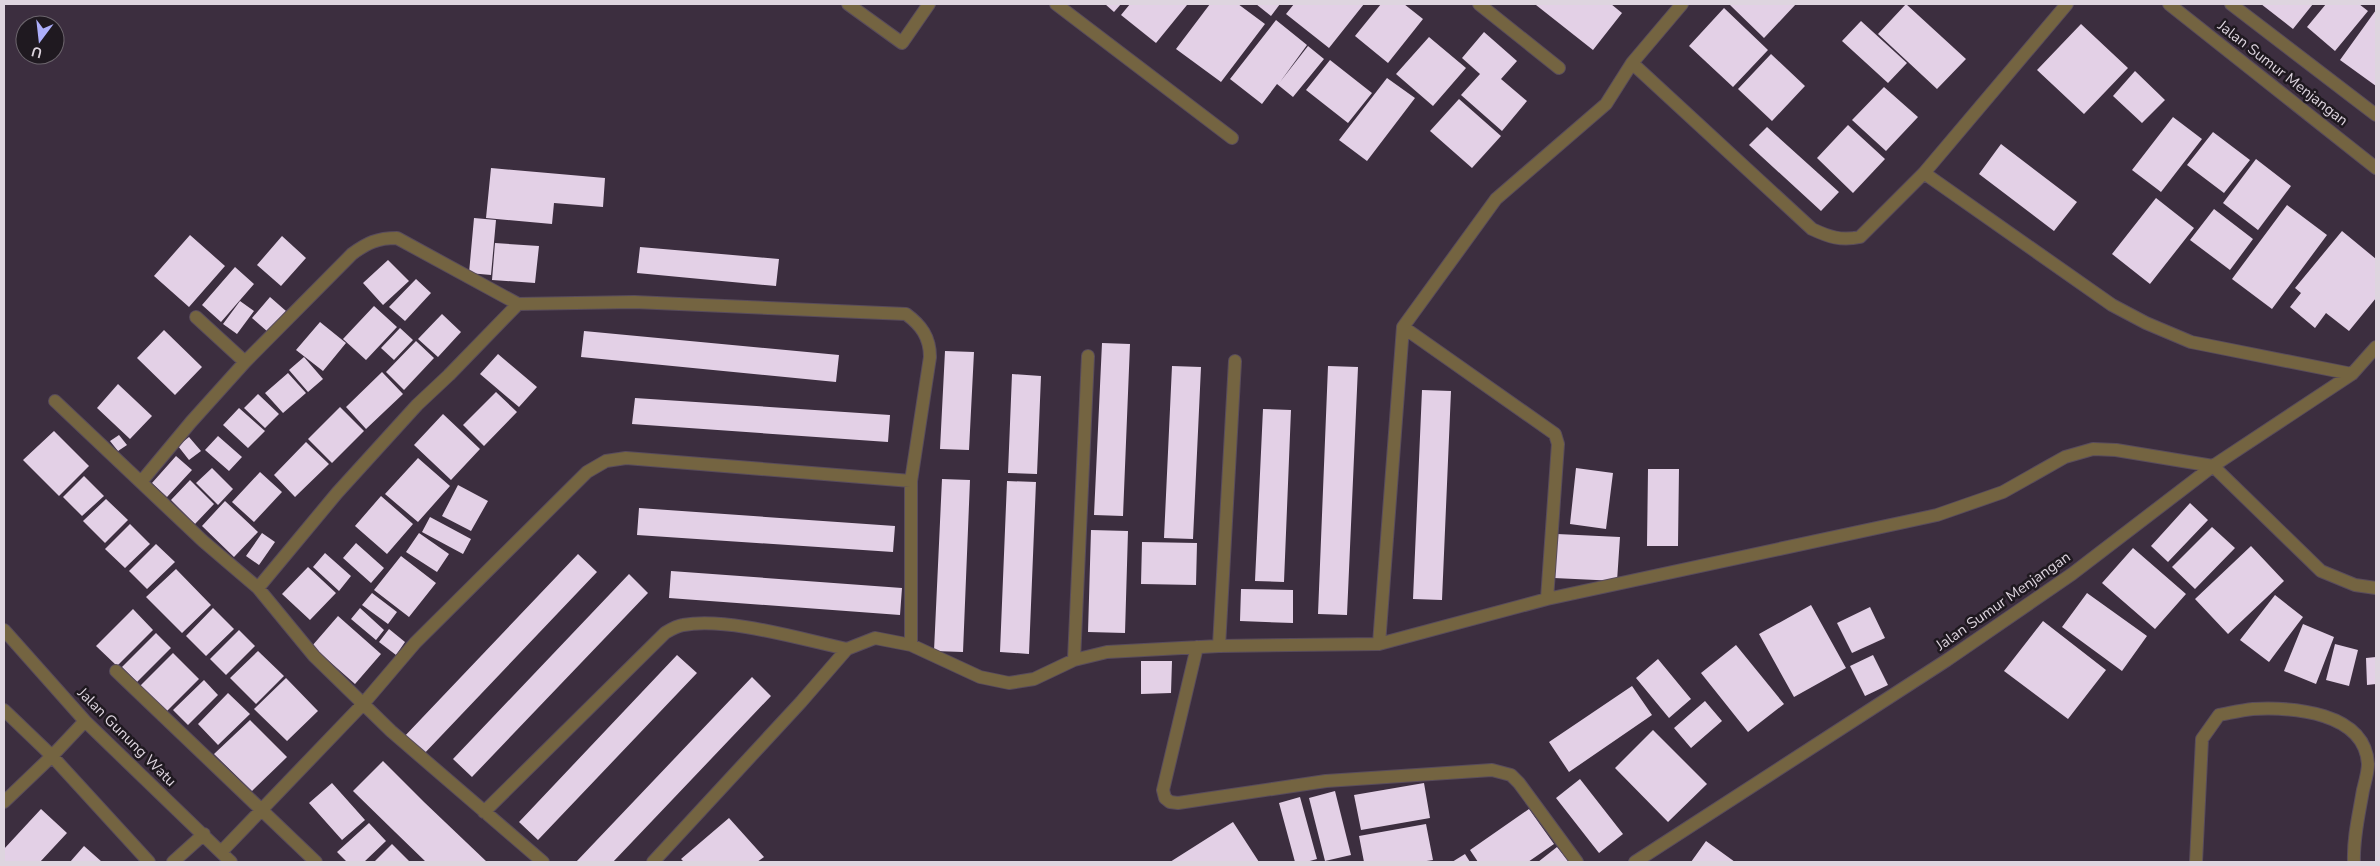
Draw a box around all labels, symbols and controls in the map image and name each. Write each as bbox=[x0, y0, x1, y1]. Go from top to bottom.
north arrow bbox=[15, 15, 65, 65]
street label: Jalan Sumur Menjangan bbox=[2213, 15, 2352, 130]
text: U bbox=[29, 42, 44, 63]
street label: Jalan Sumur Menjangan bbox=[1931, 547, 2074, 656]
street label: Jalan Gunung Watu bbox=[72, 682, 181, 791]

